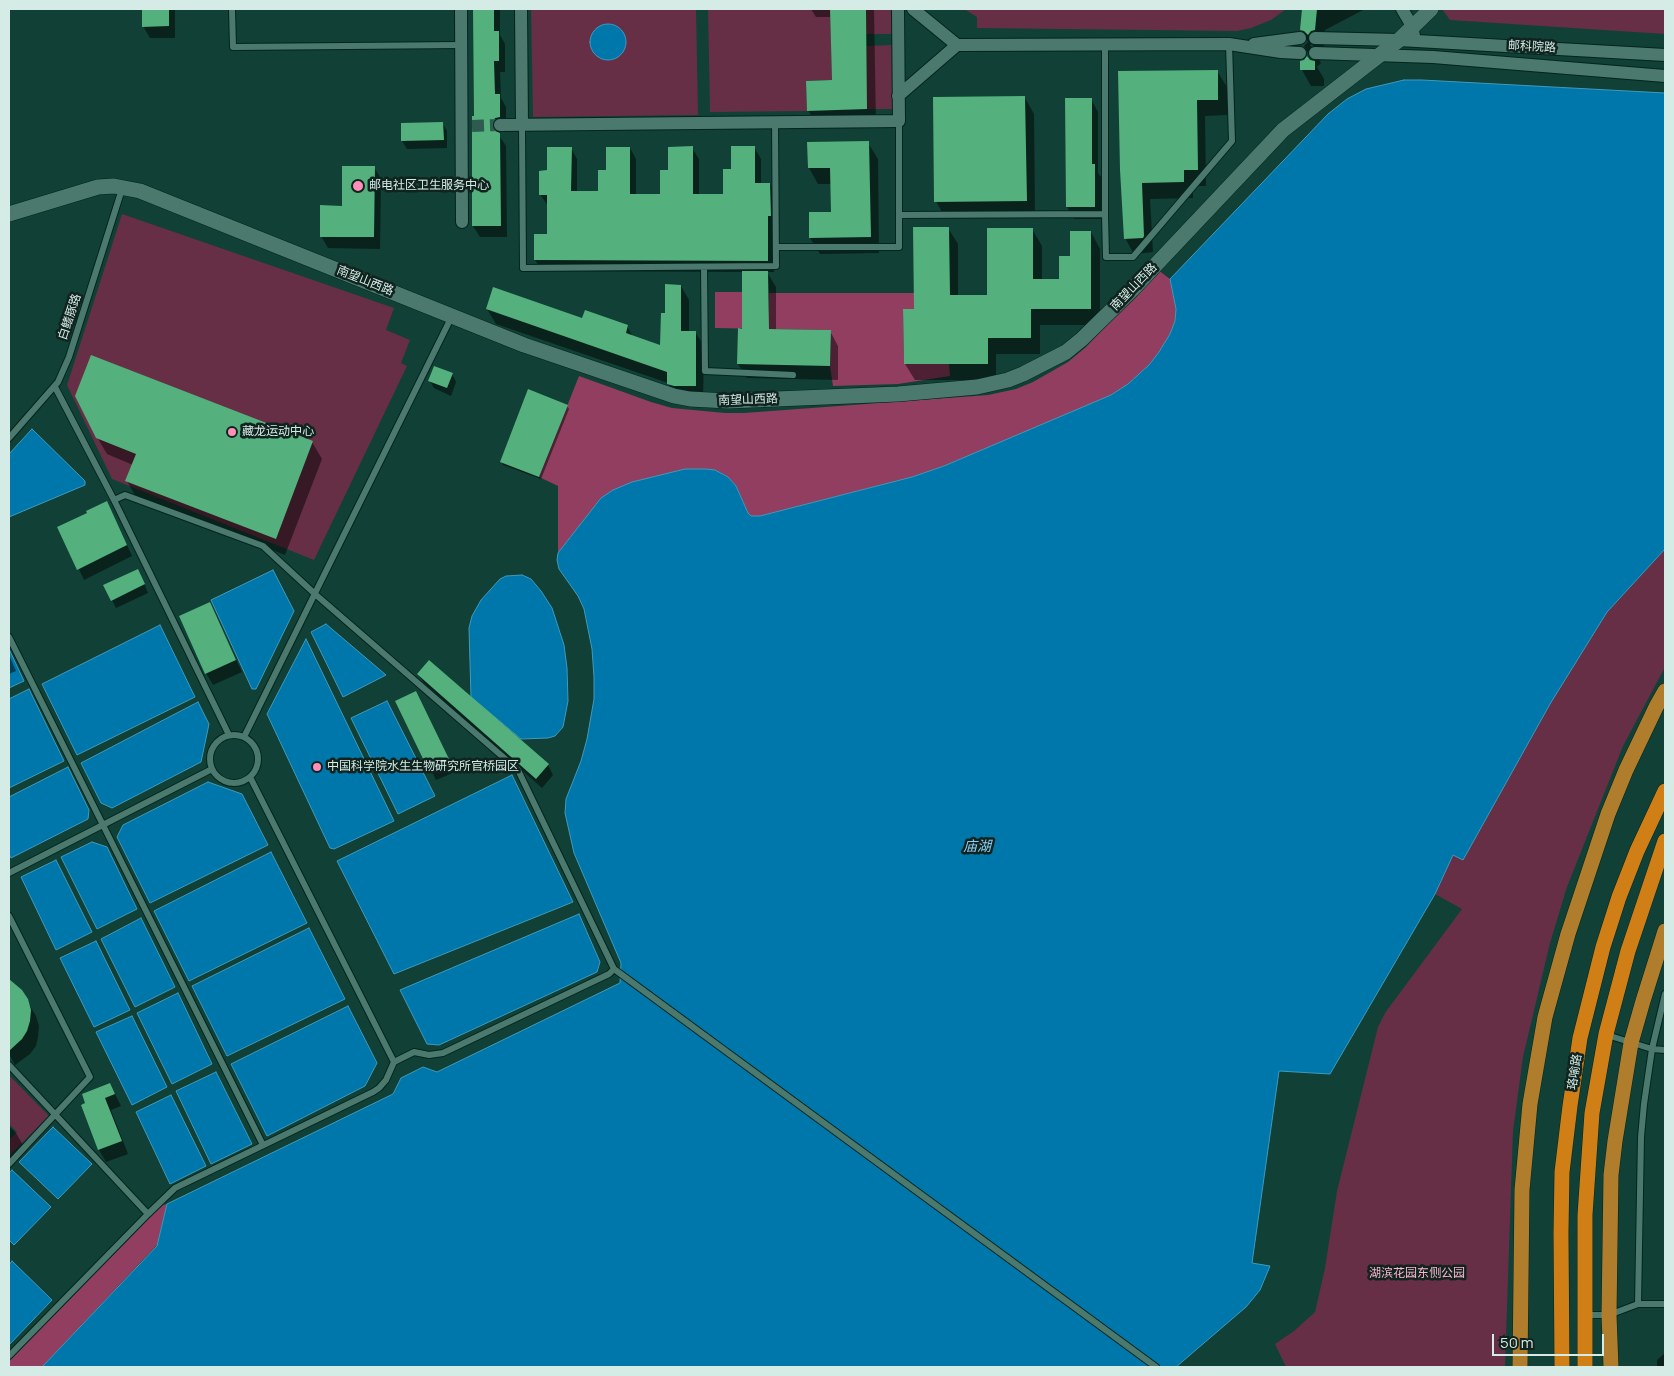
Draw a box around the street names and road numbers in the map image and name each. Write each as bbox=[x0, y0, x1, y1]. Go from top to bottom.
street label: 邮科院路 bbox=[1508, 39, 1556, 55]
street label: 南望山西路 bbox=[1108, 260, 1160, 314]
street label: 南望山西路 bbox=[334, 263, 396, 299]
street label: 白鳍豚路 bbox=[56, 292, 84, 342]
street label: 南望山西路 bbox=[718, 392, 778, 408]
street label: 珞喻路 bbox=[1565, 1053, 1585, 1091]

